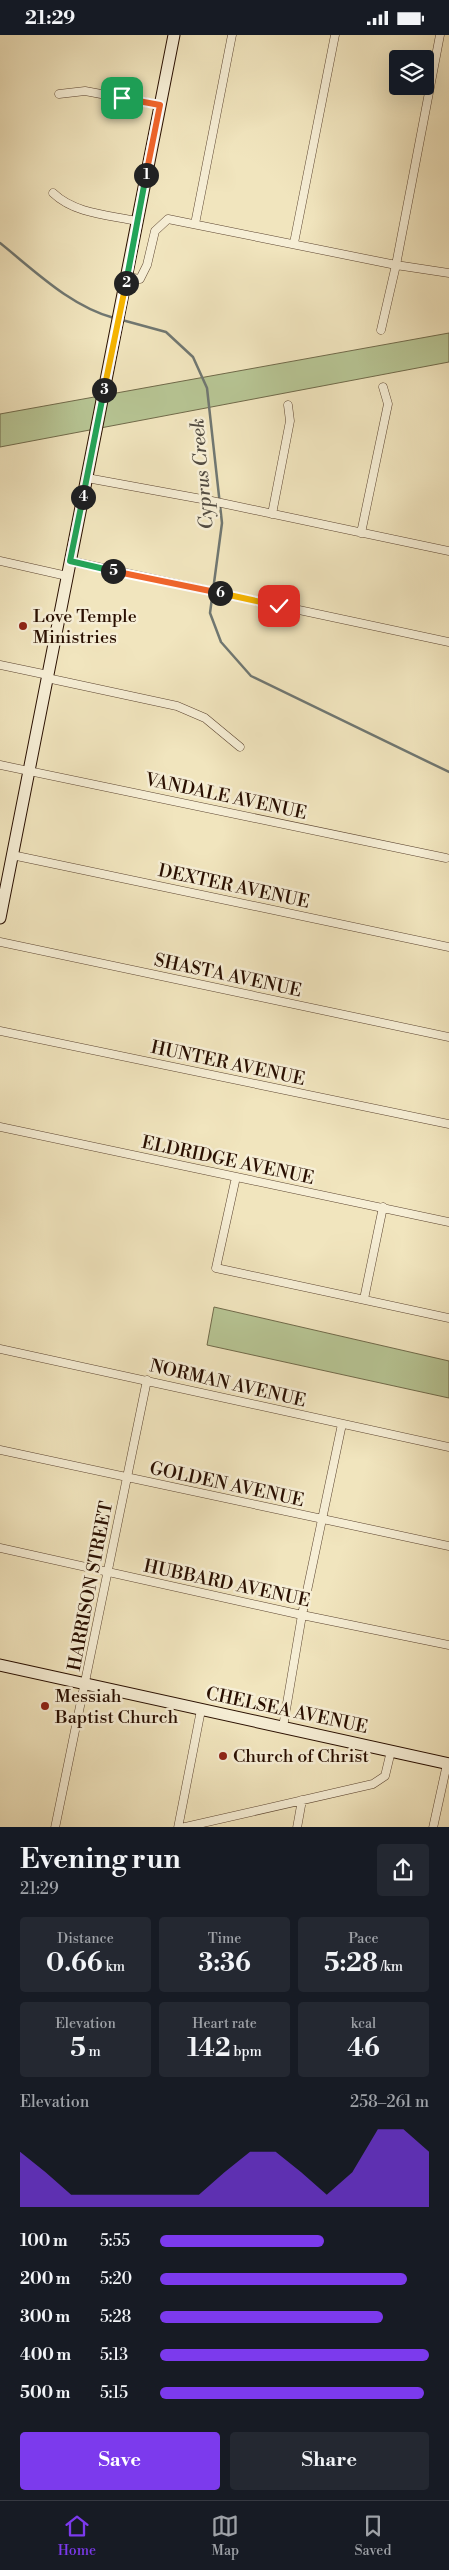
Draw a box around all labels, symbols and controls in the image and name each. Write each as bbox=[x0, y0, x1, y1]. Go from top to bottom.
text: 21:29 bbox=[25, 6, 75, 30]
map controls bbox=[389, 50, 434, 95]
button: layers bbox=[389, 50, 434, 95]
pin bbox=[101, 77, 143, 119]
icon: arrive bbox=[108, 84, 136, 112]
pin: 1 bbox=[134, 163, 158, 187]
text: 1 bbox=[143, 166, 150, 184]
pin: 2 bbox=[114, 271, 138, 295]
text: 2 bbox=[122, 274, 131, 292]
pin: 3 bbox=[92, 377, 116, 403]
text: 3 bbox=[100, 381, 109, 399]
water label: Cyprus Creek bbox=[185, 417, 219, 531]
pin: 4 bbox=[70, 485, 96, 509]
text: 4 bbox=[79, 488, 88, 506]
pin: 5 bbox=[100, 559, 126, 583]
text: 5 bbox=[109, 562, 118, 580]
pin: 6 bbox=[208, 581, 232, 605]
text: 6 bbox=[216, 584, 225, 602]
pin bbox=[258, 585, 300, 627]
icon: check bbox=[265, 592, 293, 620]
place label: Love Temple Ministries bbox=[33, 605, 137, 649]
marker: Love Temple Ministries bbox=[17, 620, 29, 632]
street label: VANDALE AVENUE bbox=[142, 768, 309, 825]
street label: DEXTER AVENUE bbox=[156, 859, 312, 914]
street label: SHASTA AVENUE bbox=[152, 949, 304, 1002]
street label: HUNTER AVENUE bbox=[149, 1036, 307, 1091]
street label: ELDRIDGE AVENUE bbox=[140, 1131, 316, 1190]
street label: NORMAN AVENUE bbox=[147, 1354, 308, 1413]
street label: GOLDEN AVENUE bbox=[147, 1457, 306, 1512]
street label: HARRISON STREET bbox=[63, 1499, 118, 1673]
street label: HUBBARD AVENUE bbox=[142, 1555, 312, 1612]
street label: CHELSEA AVENUE bbox=[204, 1682, 370, 1739]
place label: Messiah Baptist Church bbox=[54, 1685, 178, 1729]
marker: Messiah Baptist Church bbox=[39, 1700, 51, 1712]
place label: Church of Christ bbox=[233, 1745, 370, 1768]
marker: Church of Christ bbox=[217, 1750, 229, 1762]
text: Evening run bbox=[20, 1842, 181, 1877]
button: share bbox=[377, 1844, 429, 1896]
text: 21:29 bbox=[20, 1879, 59, 1899]
text: Distance bbox=[57, 1930, 114, 1948]
text: Time bbox=[208, 1930, 241, 1948]
text: Pace bbox=[348, 1930, 379, 1948]
text: 0.66 bbox=[46, 1948, 103, 1979]
text: 3:36 bbox=[198, 1948, 251, 1979]
text: 5:28 bbox=[324, 1948, 378, 1979]
text: km bbox=[103, 1958, 125, 1976]
text: /km bbox=[378, 1958, 403, 1976]
text: Elevation bbox=[55, 2015, 116, 2033]
text: Heart rate bbox=[192, 2015, 257, 2033]
text: kcal bbox=[351, 2015, 376, 2033]
text: 5 bbox=[70, 2033, 86, 2064]
text: 142 bbox=[187, 2033, 231, 2064]
text: 46 bbox=[347, 2033, 380, 2064]
text: m bbox=[86, 2043, 101, 2061]
text: bpm bbox=[231, 2043, 262, 2061]
text: Elevation bbox=[20, 2092, 89, 2112]
text: 258–261 m bbox=[350, 2092, 429, 2112]
text: 100 m bbox=[20, 2231, 68, 2251]
text: 5:55 bbox=[100, 2231, 130, 2251]
text: 200 m bbox=[20, 2269, 70, 2289]
text: 5:20 bbox=[100, 2269, 132, 2289]
text: 300 m bbox=[20, 2307, 70, 2327]
text: 5:28 bbox=[100, 2307, 131, 2327]
text: 400 m bbox=[20, 2345, 71, 2365]
text: 5:13 bbox=[100, 2345, 128, 2365]
text: 500 m bbox=[20, 2383, 70, 2403]
text: 5:15 bbox=[100, 2383, 128, 2403]
button: Save bbox=[20, 2432, 220, 2490]
button: Share bbox=[230, 2432, 429, 2490]
tab: Home bbox=[58, 2512, 96, 2560]
tab: Map bbox=[211, 2512, 239, 2560]
tab: Saved bbox=[355, 2512, 391, 2560]

